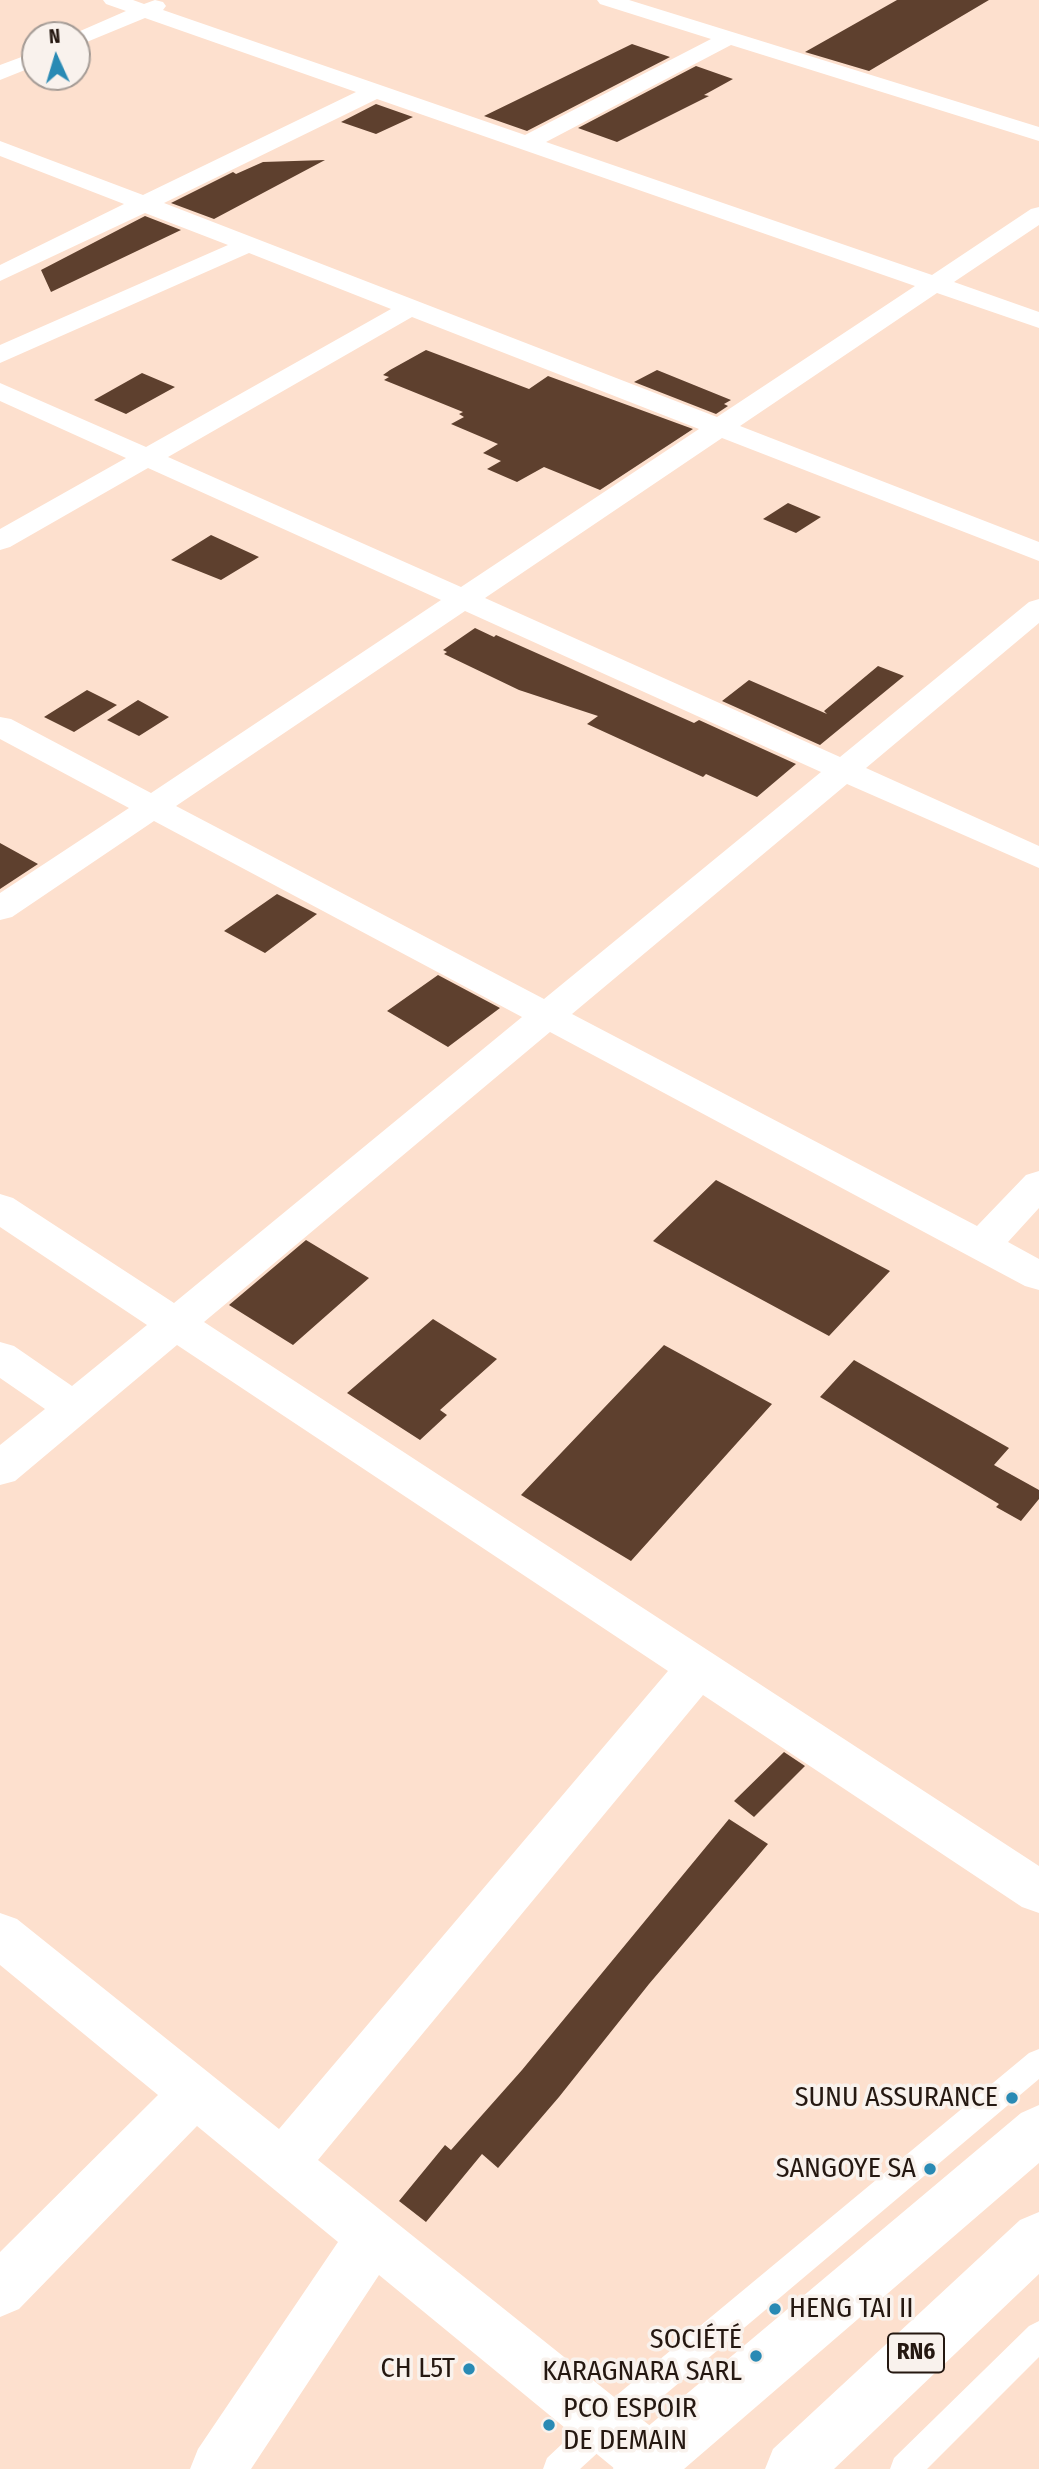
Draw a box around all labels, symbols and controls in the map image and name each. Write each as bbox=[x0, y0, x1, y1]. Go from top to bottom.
north arrow bbox=[21, 21, 91, 91]
text: N bbox=[48, 25, 61, 48]
place label: SUNU ASSURANCE bbox=[795, 2081, 998, 2115]
marker: SUNU ASSURANCE bbox=[1004, 2090, 1020, 2106]
place label: SANGOYE SA bbox=[776, 2152, 916, 2186]
marker: SANGOYE SA bbox=[922, 2161, 938, 2177]
place label: HENG TAI II bbox=[789, 2292, 914, 2326]
marker: HENG TAI II bbox=[767, 2301, 783, 2317]
place label: SOCIÉTÉ KARAGNARA SARL bbox=[542, 2323, 742, 2389]
road number: RN6 bbox=[888, 2334, 944, 2372]
marker: SOCIÉTÉ KARAGNARA SARL bbox=[748, 2348, 764, 2364]
place label: CH L5T bbox=[380, 2352, 455, 2386]
marker: CH L5T bbox=[461, 2361, 477, 2377]
place label: PCO ESPOIR DE DEMAIN bbox=[563, 2392, 697, 2458]
marker: PCO ESPOIR DE DEMAIN bbox=[541, 2417, 557, 2433]

